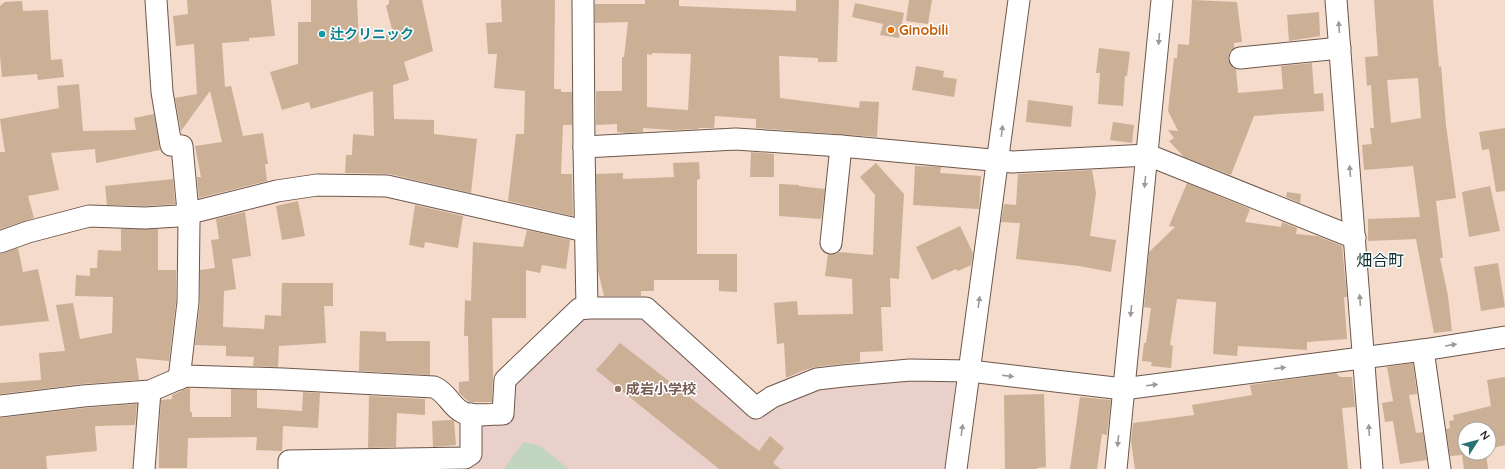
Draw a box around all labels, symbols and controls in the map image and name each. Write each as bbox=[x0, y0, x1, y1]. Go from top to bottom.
place label: Ginobili bbox=[899, 21, 948, 39]
one-way arrow bbox=[1335, 21, 1342, 33]
place label: 辻クリニック bbox=[330, 25, 414, 43]
marker: Ginobili bbox=[886, 25, 896, 35]
marker: 辻クリニック bbox=[317, 29, 327, 39]
one-way arrow bbox=[1155, 33, 1162, 45]
one-way arrow bbox=[999, 125, 1005, 137]
one-way arrow bbox=[1347, 165, 1353, 177]
one-way arrow bbox=[1141, 176, 1148, 188]
district label: 畑合町 bbox=[1356, 250, 1404, 270]
one-way arrow bbox=[1356, 294, 1363, 306]
one-way arrow bbox=[976, 295, 982, 308]
one-way arrow bbox=[1128, 305, 1135, 317]
one-way arrow bbox=[1445, 342, 1457, 348]
one-way arrow bbox=[1274, 365, 1286, 372]
one-way arrow bbox=[1002, 372, 1015, 379]
place label: 成岩小学校 bbox=[626, 380, 696, 398]
one-way arrow bbox=[1145, 382, 1158, 388]
marker: 成岩小学校 bbox=[613, 384, 623, 394]
north arrow bbox=[1457, 421, 1497, 461]
one-way arrow bbox=[959, 424, 965, 436]
one-way arrow bbox=[1366, 424, 1372, 436]
text: N bbox=[1477, 428, 1493, 443]
one-way arrow bbox=[1115, 435, 1122, 447]

